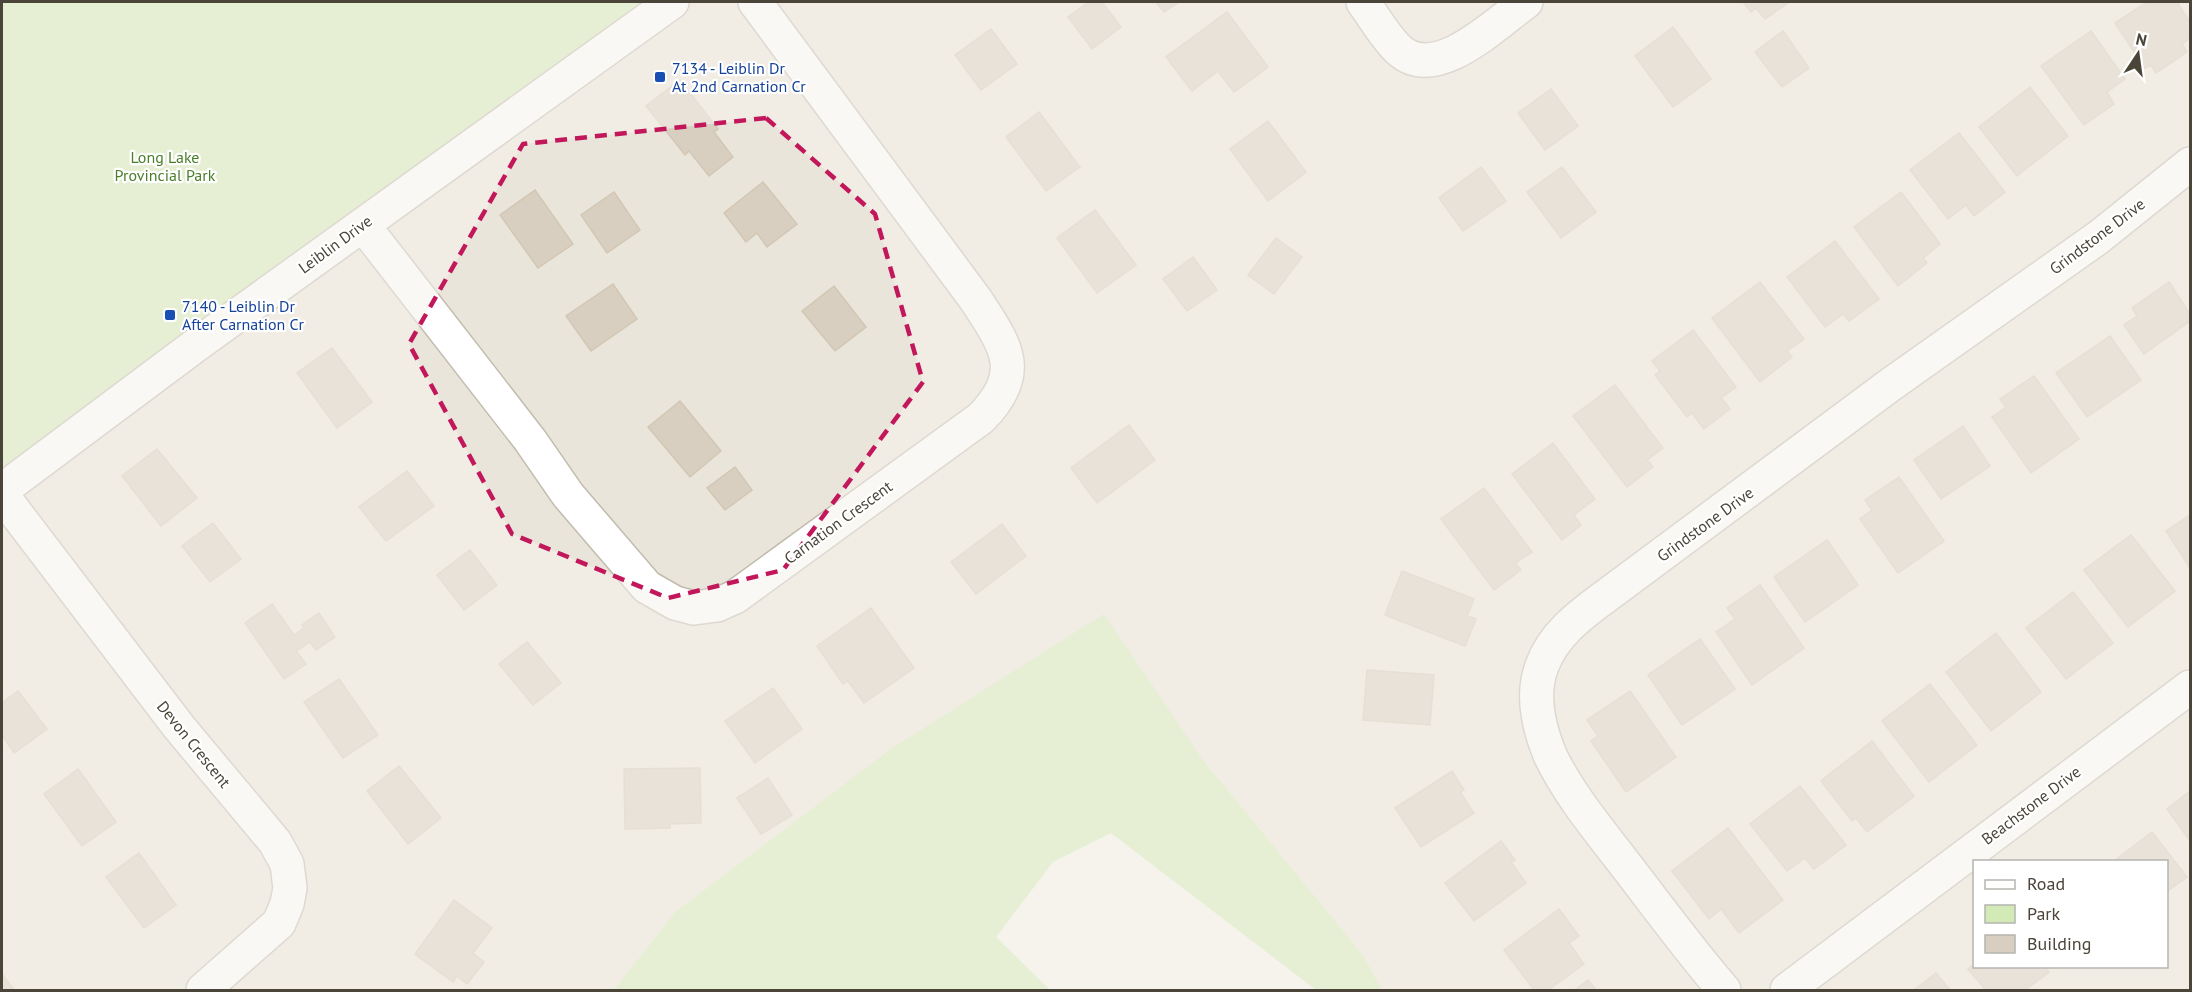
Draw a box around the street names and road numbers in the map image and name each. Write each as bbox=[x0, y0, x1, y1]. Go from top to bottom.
street label: Grindstone Drive bbox=[2045, 194, 2149, 278]
street label: Leiblin Drive bbox=[294, 211, 376, 277]
street label: Carnation Crescent bbox=[780, 476, 896, 568]
street label: Grindstone Drive bbox=[1653, 482, 1757, 566]
street label: Devon Crescent bbox=[153, 697, 235, 792]
street label: Beachstone Drive bbox=[1977, 761, 2085, 849]

